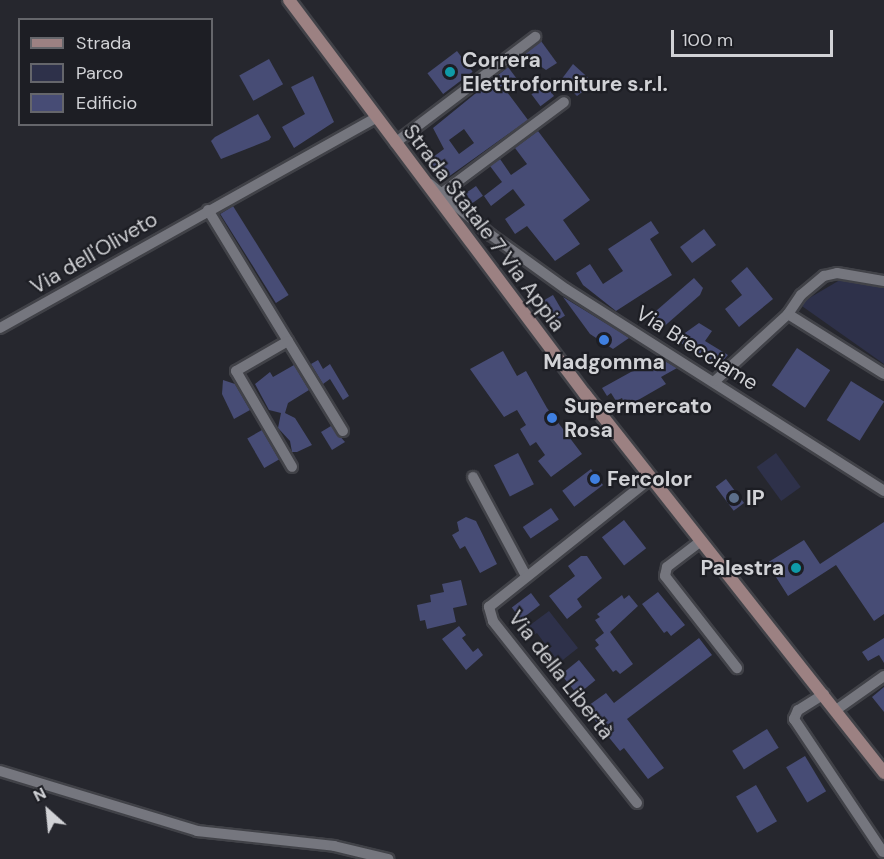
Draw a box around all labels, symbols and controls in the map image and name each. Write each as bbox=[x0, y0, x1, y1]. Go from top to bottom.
legend bbox=[18, 18, 213, 126]
scale bar bbox=[674, 18, 836, 56]
text: 100 m bbox=[682, 28, 733, 52]
text: Strada bbox=[76, 31, 131, 55]
place label: Correra Elettroforniture s.r.l. bbox=[462, 47, 668, 97]
text: Parco bbox=[76, 61, 123, 85]
marker: Correra Elettroforniture s.r.l. bbox=[443, 65, 457, 79]
text: Edificio bbox=[76, 91, 137, 115]
street label: Strada Statale 7 Via Appia bbox=[398, 119, 570, 337]
street label: Via dell'Oliveto bbox=[26, 206, 162, 300]
street label: Via Brecciame bbox=[631, 300, 763, 396]
marker: Madgomma bbox=[597, 333, 611, 347]
place label: Madgomma bbox=[543, 349, 665, 375]
place label: Supermercato Rosa bbox=[564, 393, 712, 443]
marker: Supermercato Rosa bbox=[545, 411, 559, 425]
place label: Fercolor bbox=[607, 466, 692, 492]
marker: Fercolor bbox=[588, 472, 602, 486]
place label: IP bbox=[746, 485, 765, 511]
marker: IP bbox=[727, 491, 741, 505]
place label: Palestra bbox=[700, 555, 784, 581]
marker: Palestra bbox=[789, 561, 803, 575]
street label: Via della Libertà bbox=[503, 606, 619, 744]
north arrow bbox=[18, 781, 78, 841]
text: N bbox=[30, 783, 50, 807]

